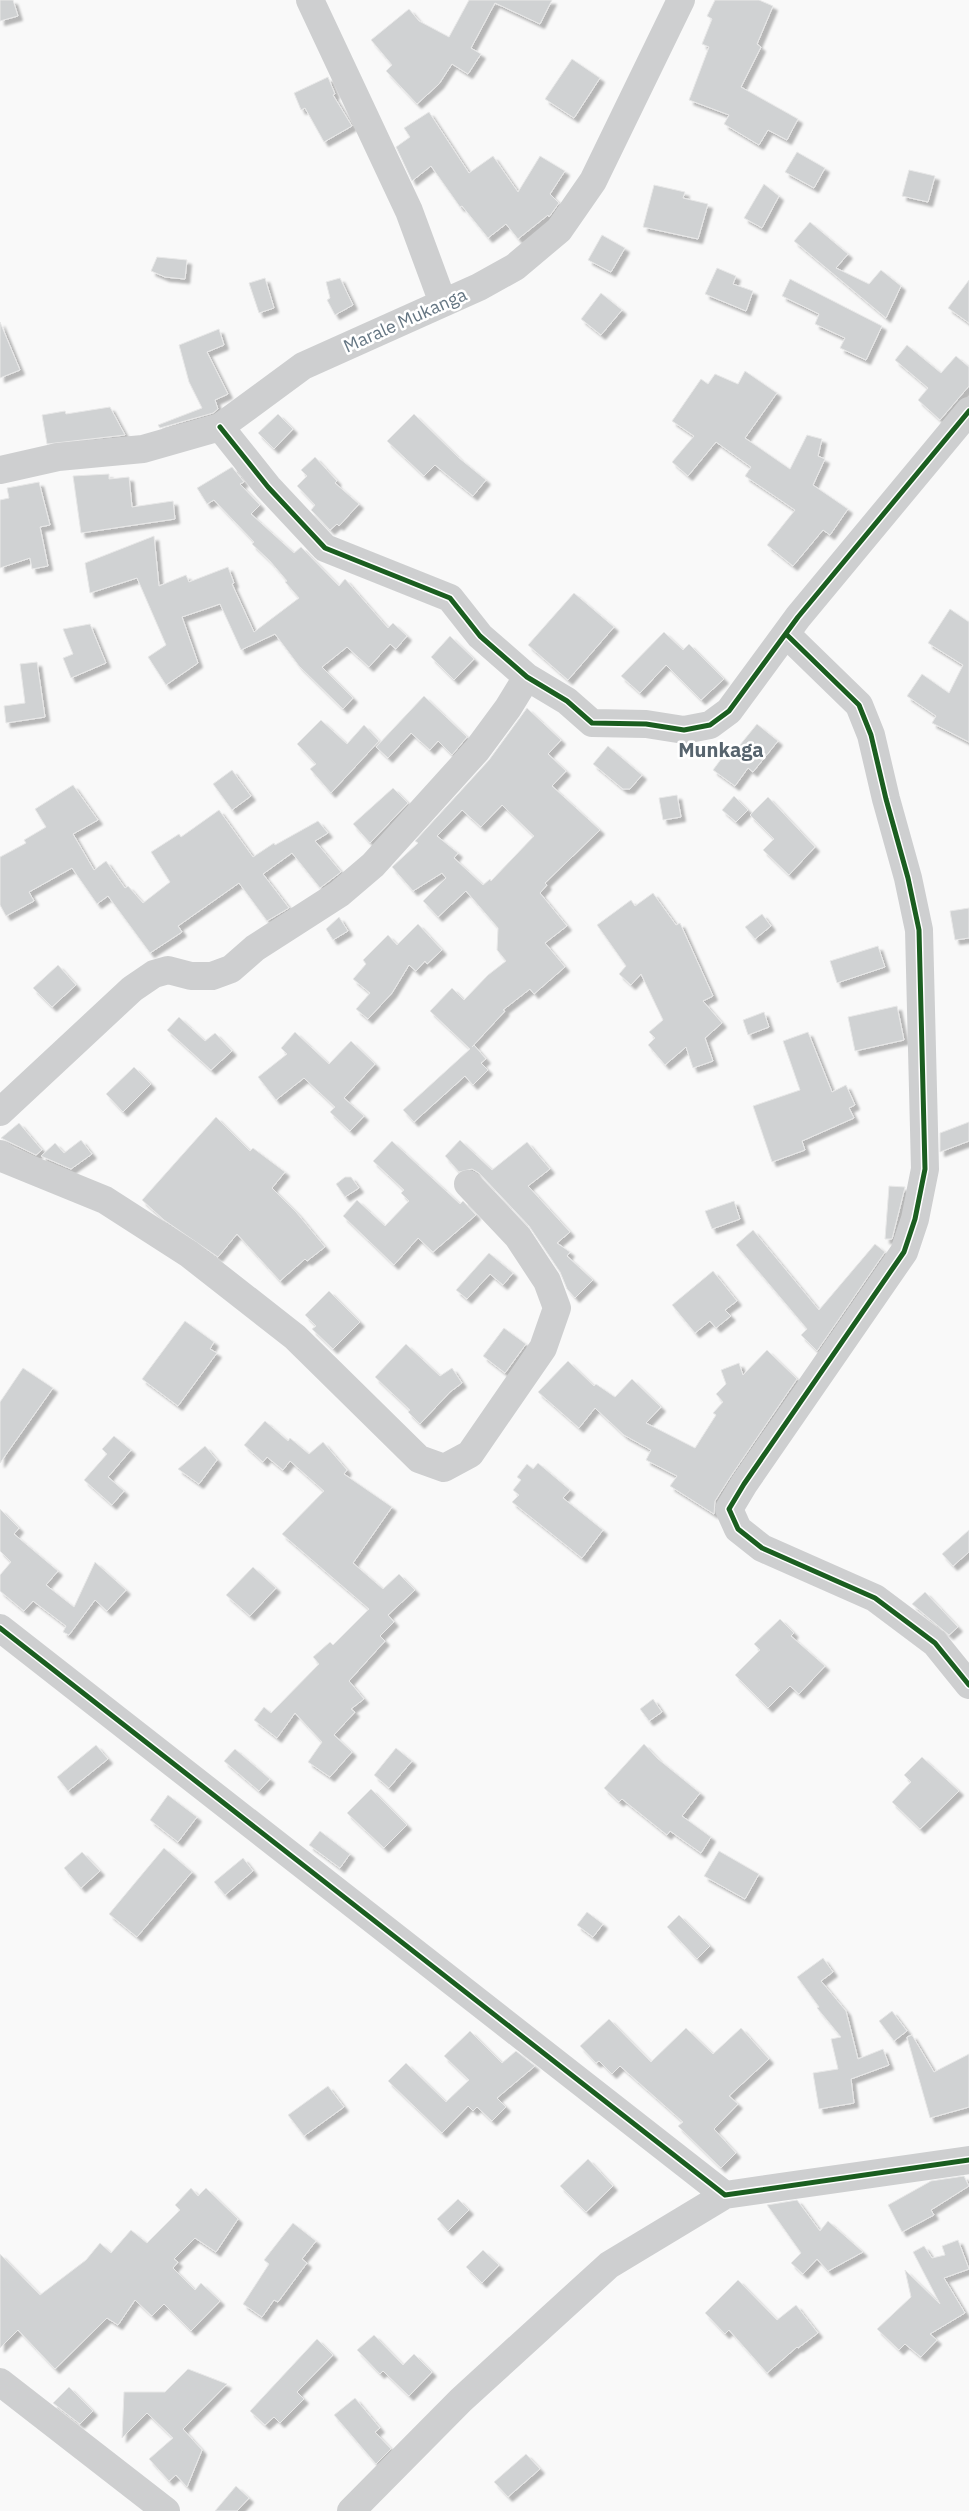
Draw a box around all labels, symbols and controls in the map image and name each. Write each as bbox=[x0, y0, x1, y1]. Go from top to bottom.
street label: Marale Mukanga bbox=[340, 282, 471, 357]
district label: Munkaga bbox=[678, 736, 764, 763]

